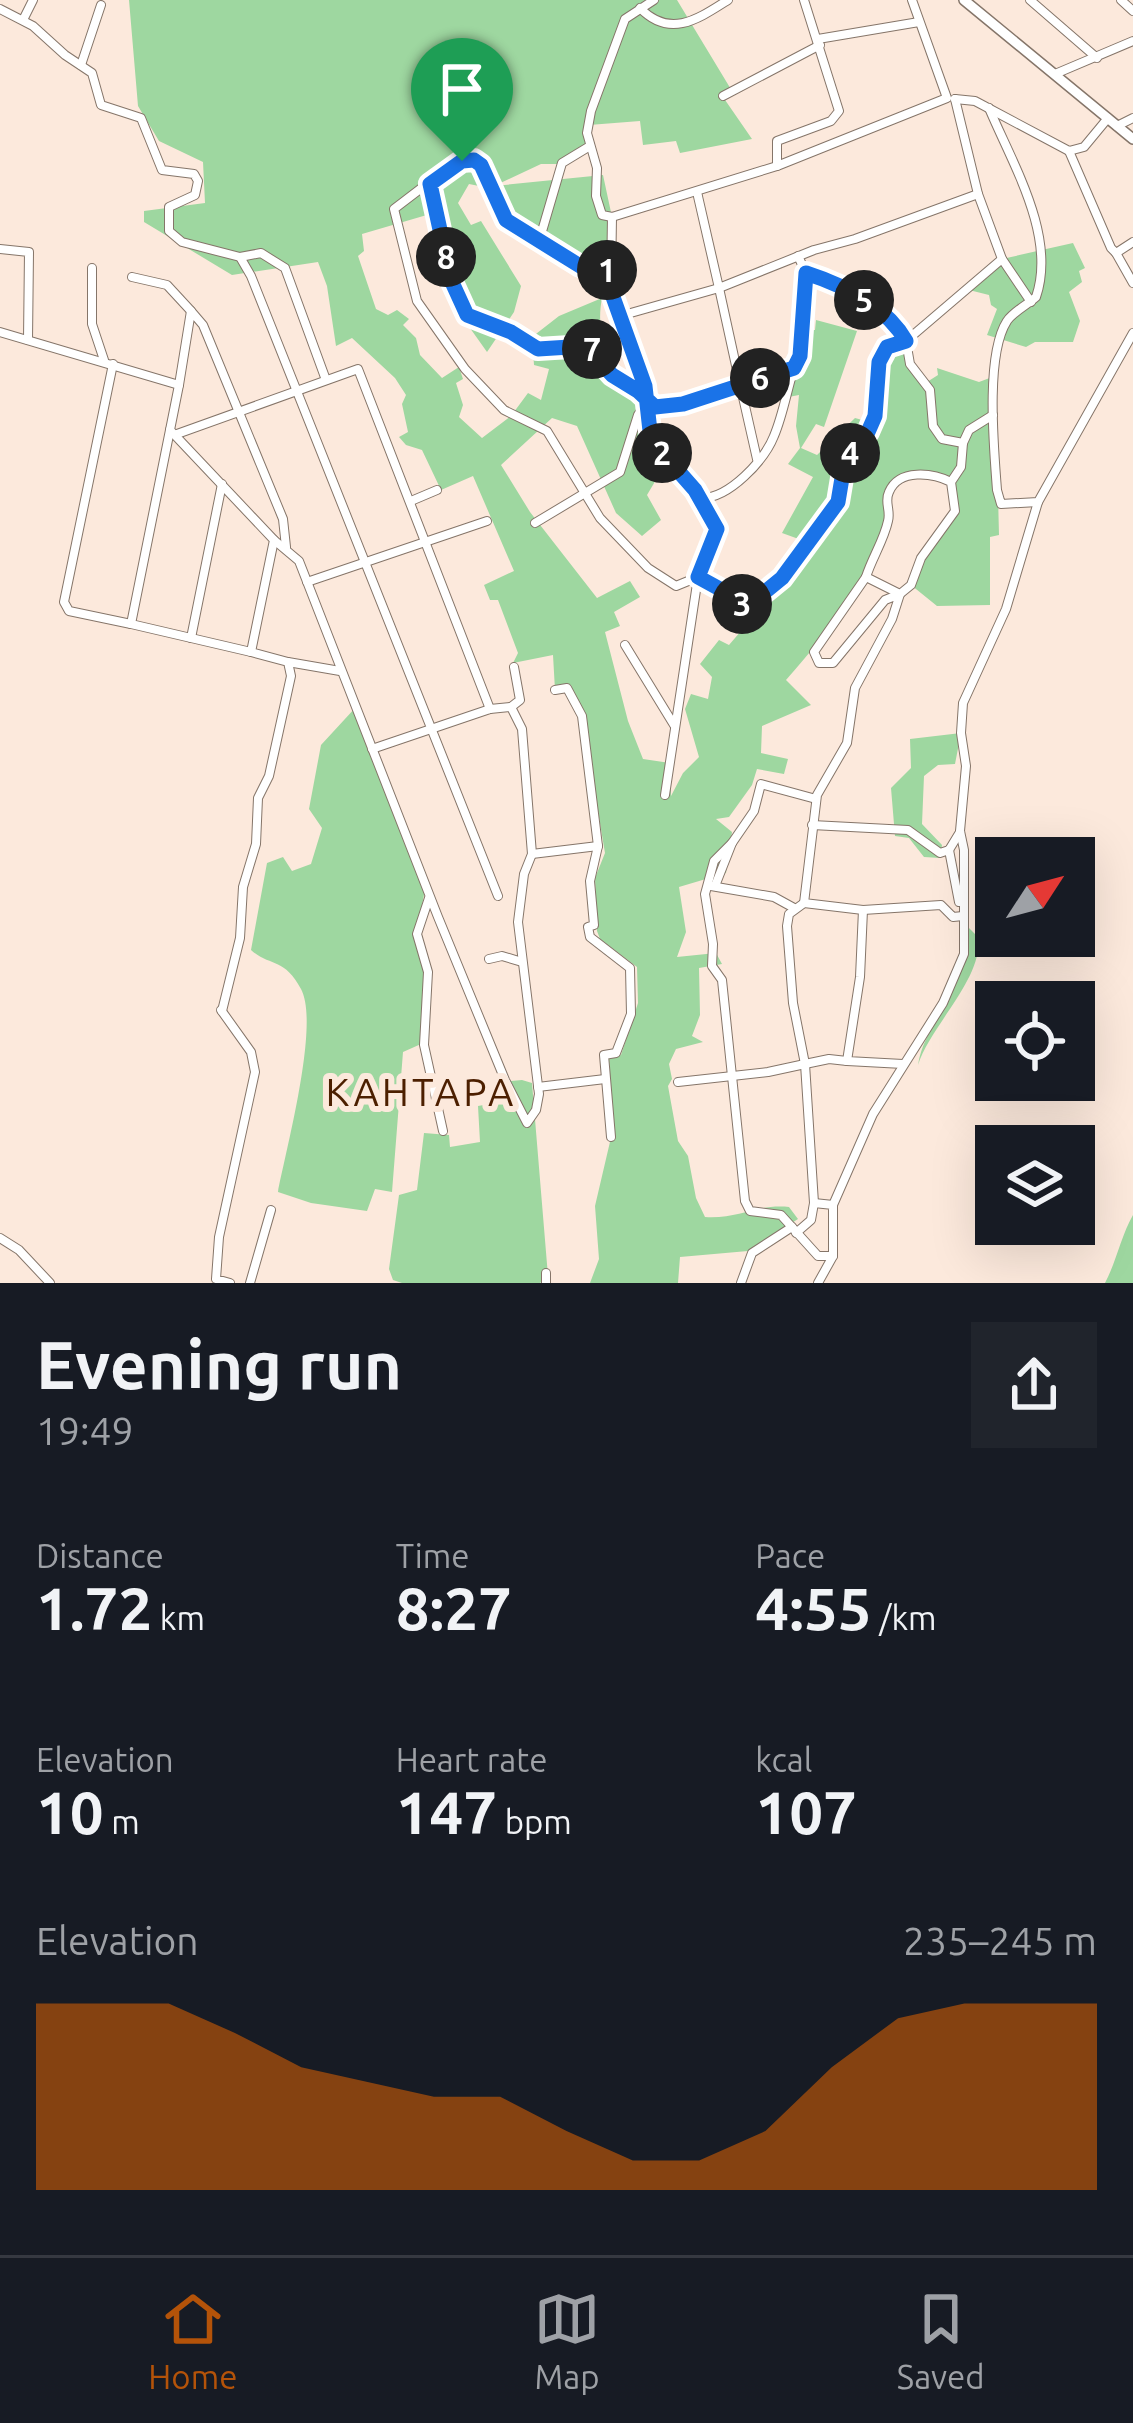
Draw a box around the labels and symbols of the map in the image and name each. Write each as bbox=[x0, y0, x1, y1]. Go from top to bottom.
pin bbox=[411, 38, 513, 161]
pin: 8 bbox=[416, 227, 476, 287]
pin: 1 bbox=[577, 240, 637, 300]
pin: 5 bbox=[834, 270, 894, 330]
pin: 7 bbox=[562, 319, 622, 379]
pin: 6 bbox=[730, 348, 790, 408]
pin: 2 bbox=[632, 423, 692, 483]
pin: 4 bbox=[820, 423, 880, 483]
pin: 3 bbox=[712, 574, 772, 634]
north arrow bbox=[975, 837, 1095, 957]
district label: КАНТАРА bbox=[326, 1070, 516, 1113]

